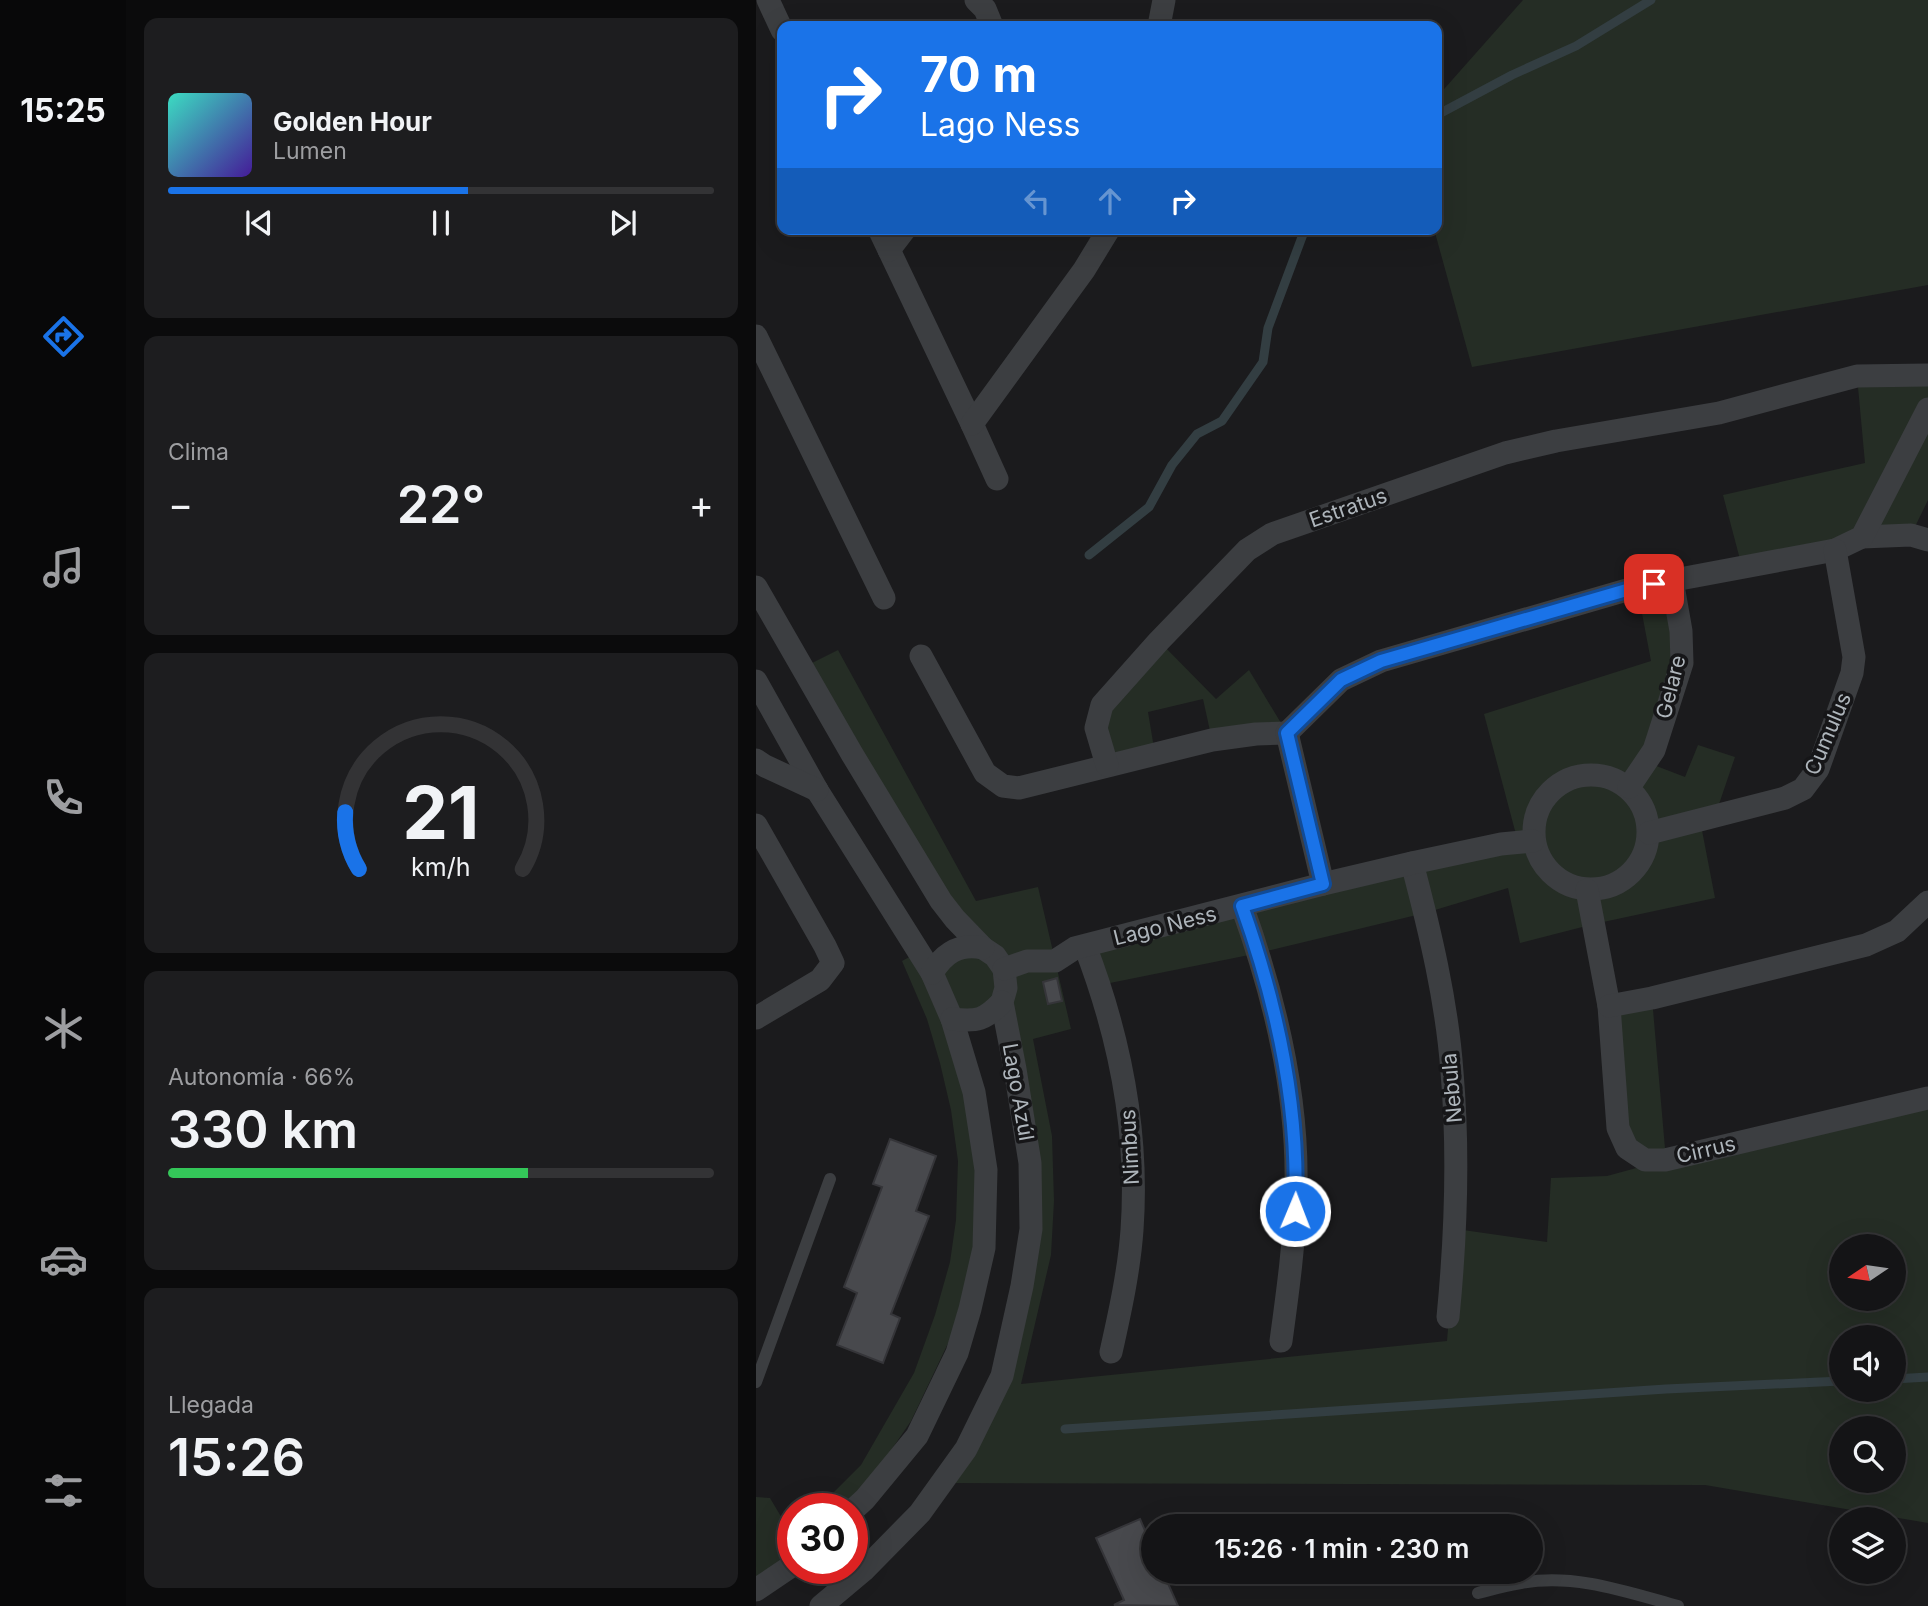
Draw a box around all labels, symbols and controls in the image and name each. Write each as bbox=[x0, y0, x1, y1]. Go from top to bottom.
text: 70 m bbox=[920, 45, 1037, 104]
icon: right bbox=[805, 49, 896, 140]
text: 15:25 bbox=[20, 91, 106, 130]
text: Lago Ness bbox=[920, 105, 1080, 144]
text: Golden Hour bbox=[273, 106, 432, 137]
text: Lumen bbox=[273, 137, 347, 165]
icon: left bbox=[1018, 182, 1056, 220]
icon: ahead bbox=[1091, 182, 1129, 220]
icon: right bbox=[1164, 182, 1202, 220]
icon: previous bbox=[240, 204, 278, 242]
icon: pause bbox=[422, 204, 460, 242]
icon: next bbox=[604, 204, 642, 242]
icon: directions bbox=[39, 312, 88, 361]
text: Clima bbox=[168, 438, 229, 466]
text: 22° bbox=[397, 473, 485, 536]
text: − bbox=[168, 481, 193, 527]
text: + bbox=[689, 481, 714, 527]
street label: Estratus bbox=[1306, 483, 1390, 532]
icon: music bbox=[39, 543, 88, 592]
pin bbox=[1624, 554, 1684, 614]
icon: arrive bbox=[1635, 565, 1673, 603]
street label: Gelare bbox=[1651, 653, 1690, 721]
street label: Cumulus bbox=[1799, 689, 1856, 779]
text: 21 bbox=[402, 768, 480, 857]
icon: phone bbox=[39, 773, 88, 822]
text: km/h bbox=[411, 852, 471, 882]
street label: Lago Ness bbox=[1111, 901, 1219, 950]
icon: climate bbox=[39, 1004, 88, 1053]
street label: Lago Azúl bbox=[998, 1041, 1039, 1143]
street label: Nebula bbox=[1436, 1052, 1467, 1124]
text: Autonomía · 66% bbox=[168, 1063, 355, 1091]
text: 330 km bbox=[168, 1098, 358, 1161]
street label: Nimbus bbox=[1115, 1109, 1144, 1185]
street label: Cirrus bbox=[1674, 1131, 1738, 1168]
position arrow bbox=[1258, 1174, 1332, 1248]
north arrow bbox=[1829, 1234, 1906, 1311]
map controls bbox=[1829, 1234, 1906, 1584]
icon: car bbox=[39, 1235, 88, 1284]
button: sound bbox=[1829, 1325, 1906, 1402]
text: Llegada bbox=[168, 1391, 254, 1419]
button: search bbox=[1829, 1416, 1906, 1493]
text: 15:26 bbox=[168, 1426, 305, 1489]
icon: filters bbox=[39, 1466, 88, 1515]
speed limit sign: 30 bbox=[777, 1493, 868, 1584]
button: layers bbox=[1829, 1507, 1906, 1584]
text: 15:26 · 1 min · 230 m bbox=[1215, 1533, 1469, 1564]

